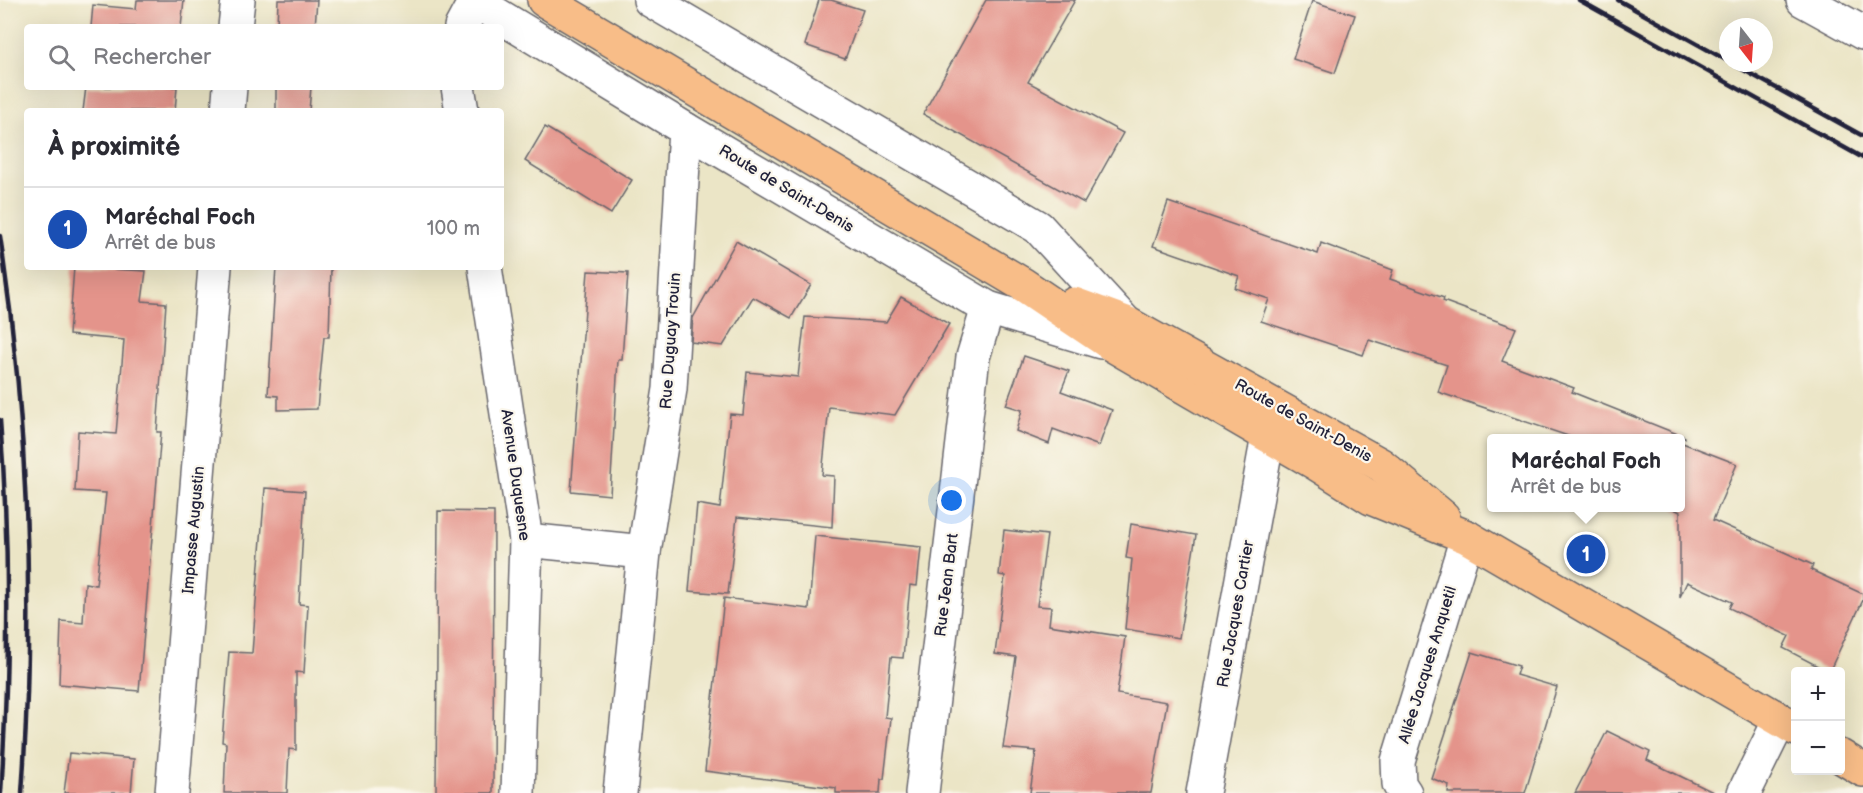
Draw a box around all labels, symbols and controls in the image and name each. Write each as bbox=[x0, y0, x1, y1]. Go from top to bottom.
north arrow bbox=[1719, 18, 1773, 72]
search box bbox=[24, 24, 504, 90]
icon: search bbox=[45, 41, 78, 74]
text: Rechercher bbox=[93, 44, 211, 71]
text: À proximité bbox=[48, 132, 180, 163]
street label: Route de Saint-Denis bbox=[715, 141, 857, 237]
text: Maréchal Foch bbox=[105, 204, 255, 231]
text: 1 bbox=[63, 217, 72, 241]
text: 100 m bbox=[427, 217, 480, 241]
text: Arrêt de bus bbox=[105, 231, 216, 255]
street label: Rue Duguay Trouin bbox=[657, 272, 685, 410]
street label: Route de Saint-Denis bbox=[1231, 375, 1375, 467]
street label: Avenue Duquesne bbox=[496, 408, 534, 543]
popup bbox=[1487, 434, 1685, 512]
text: Maréchal Foch bbox=[1511, 448, 1661, 475]
street label: Impasse Augustin bbox=[179, 465, 209, 595]
text: Arrêt de bus bbox=[1511, 475, 1622, 499]
your location bbox=[937, 486, 966, 515]
street label: Rue Jean Bart bbox=[931, 532, 963, 638]
pin: 1 bbox=[1566, 532, 1606, 576]
street label: Rue Jacques Cartier bbox=[1214, 539, 1258, 689]
street label: Allée Jacques Anquetil bbox=[1395, 584, 1461, 746]
map controls bbox=[1791, 667, 1845, 775]
button: + bbox=[1791, 667, 1845, 721]
button: − bbox=[1791, 721, 1845, 775]

